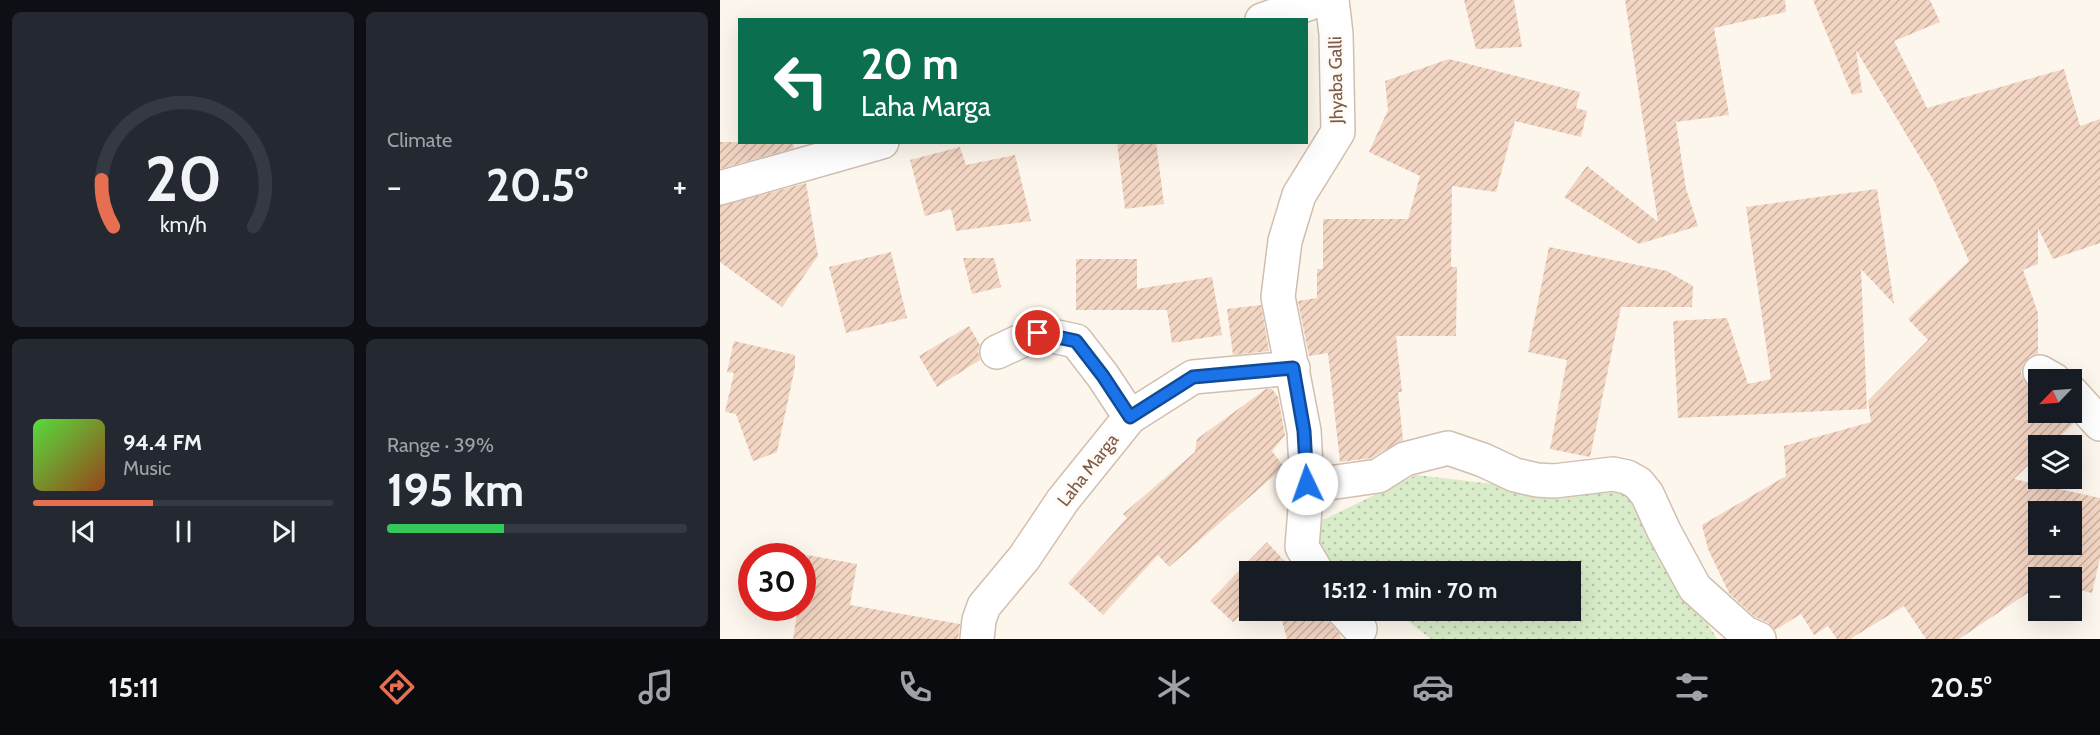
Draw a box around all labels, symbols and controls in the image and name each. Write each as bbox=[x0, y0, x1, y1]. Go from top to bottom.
street label: Jhyaba Galli bbox=[1324, 36, 1348, 125]
text: 20 m bbox=[861, 38, 959, 90]
icon: left bbox=[762, 42, 840, 120]
text: Laha Marga bbox=[861, 90, 991, 123]
text: Climate bbox=[387, 128, 452, 152]
text: 20 bbox=[144, 141, 222, 217]
text: 20.5° bbox=[486, 158, 588, 212]
text: − bbox=[387, 166, 402, 206]
text: + bbox=[672, 166, 687, 206]
text: km/h bbox=[160, 211, 206, 237]
pin bbox=[1012, 307, 1063, 358]
icon: arrive bbox=[1021, 316, 1054, 349]
north arrow bbox=[2028, 369, 2082, 423]
map controls bbox=[2028, 369, 2082, 621]
text: 94.4 FM bbox=[123, 429, 202, 456]
street label: Laha Marga bbox=[1053, 429, 1123, 511]
text: Range · 39% bbox=[387, 433, 494, 457]
button: layers bbox=[2028, 435, 2082, 489]
position arrow bbox=[1275, 452, 1339, 516]
text: Music bbox=[123, 456, 171, 480]
text: 195 km bbox=[387, 463, 524, 517]
button: + bbox=[2028, 501, 2082, 555]
icon: previous bbox=[67, 515, 100, 548]
icon: pause bbox=[167, 515, 200, 548]
icon: next bbox=[267, 515, 300, 548]
speed limit sign: 30 bbox=[738, 543, 816, 621]
button: − bbox=[2028, 567, 2082, 621]
text: 15:12 · 1 min · 70 m bbox=[1323, 577, 1497, 604]
icon: directions bbox=[376, 666, 418, 708]
icon: music bbox=[635, 666, 677, 708]
icon: phone bbox=[894, 666, 936, 708]
icon: climate bbox=[1153, 666, 1195, 708]
icon: car bbox=[1412, 666, 1454, 708]
icon: filters bbox=[1671, 666, 1713, 708]
text: 15:11 bbox=[109, 671, 159, 704]
text: 20.5° bbox=[1930, 671, 1991, 704]

